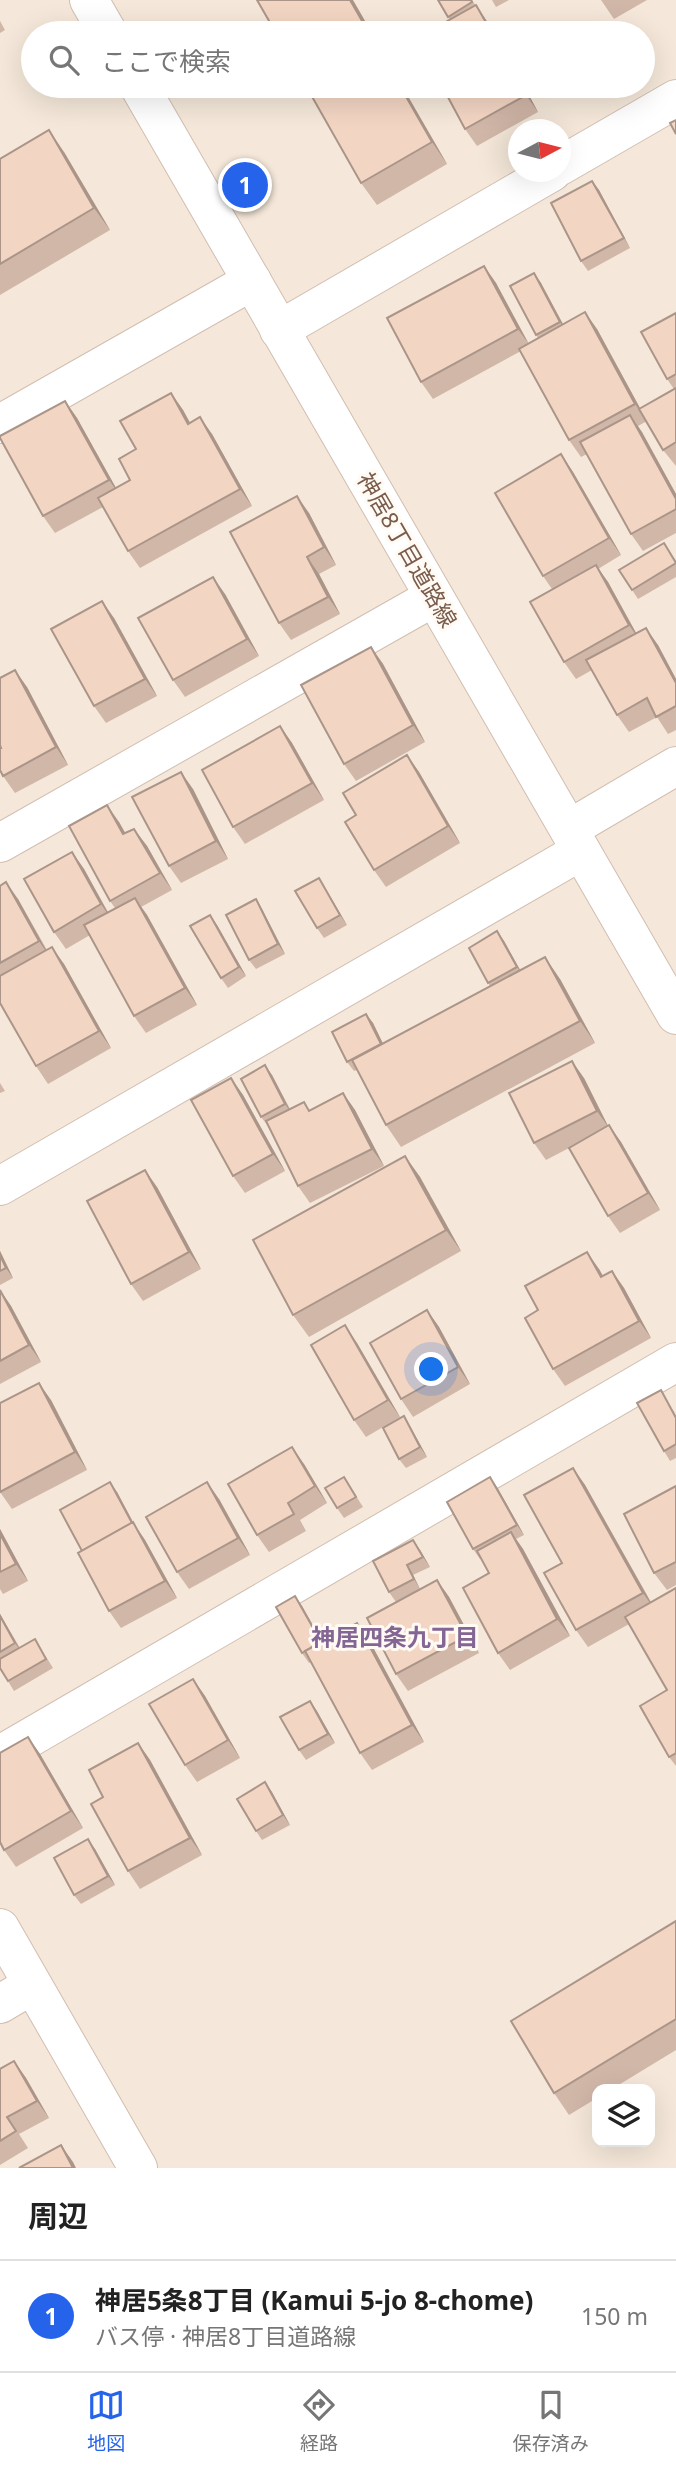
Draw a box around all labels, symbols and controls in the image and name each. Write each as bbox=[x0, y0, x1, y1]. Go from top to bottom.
search box bbox=[21, 21, 655, 98]
icon: search bbox=[45, 41, 83, 79]
text: ここで検索 bbox=[101, 43, 231, 79]
north arrow bbox=[508, 119, 571, 182]
pin: 1 bbox=[222, 159, 268, 211]
street label: 神居8丁目道路線 bbox=[350, 466, 465, 633]
your location bbox=[414, 1352, 448, 1386]
district label: 神居四条九丁目 bbox=[311, 1620, 479, 1653]
map controls bbox=[592, 2084, 655, 2147]
button: layers bbox=[592, 2084, 655, 2147]
text: 周辺 bbox=[28, 2195, 88, 2236]
text: 神居5条8丁目 (Kamui 5-jo 8-chome) bbox=[95, 2282, 533, 2318]
text: 1 bbox=[44, 2300, 58, 2332]
text: 150 m bbox=[581, 2300, 648, 2332]
text: バス停 · 神居8丁目道路線 bbox=[95, 2320, 356, 2352]
tab: 地図 bbox=[87, 2386, 125, 2456]
tab: 経路 bbox=[300, 2386, 338, 2456]
tab: 保存済み bbox=[513, 2386, 589, 2456]

